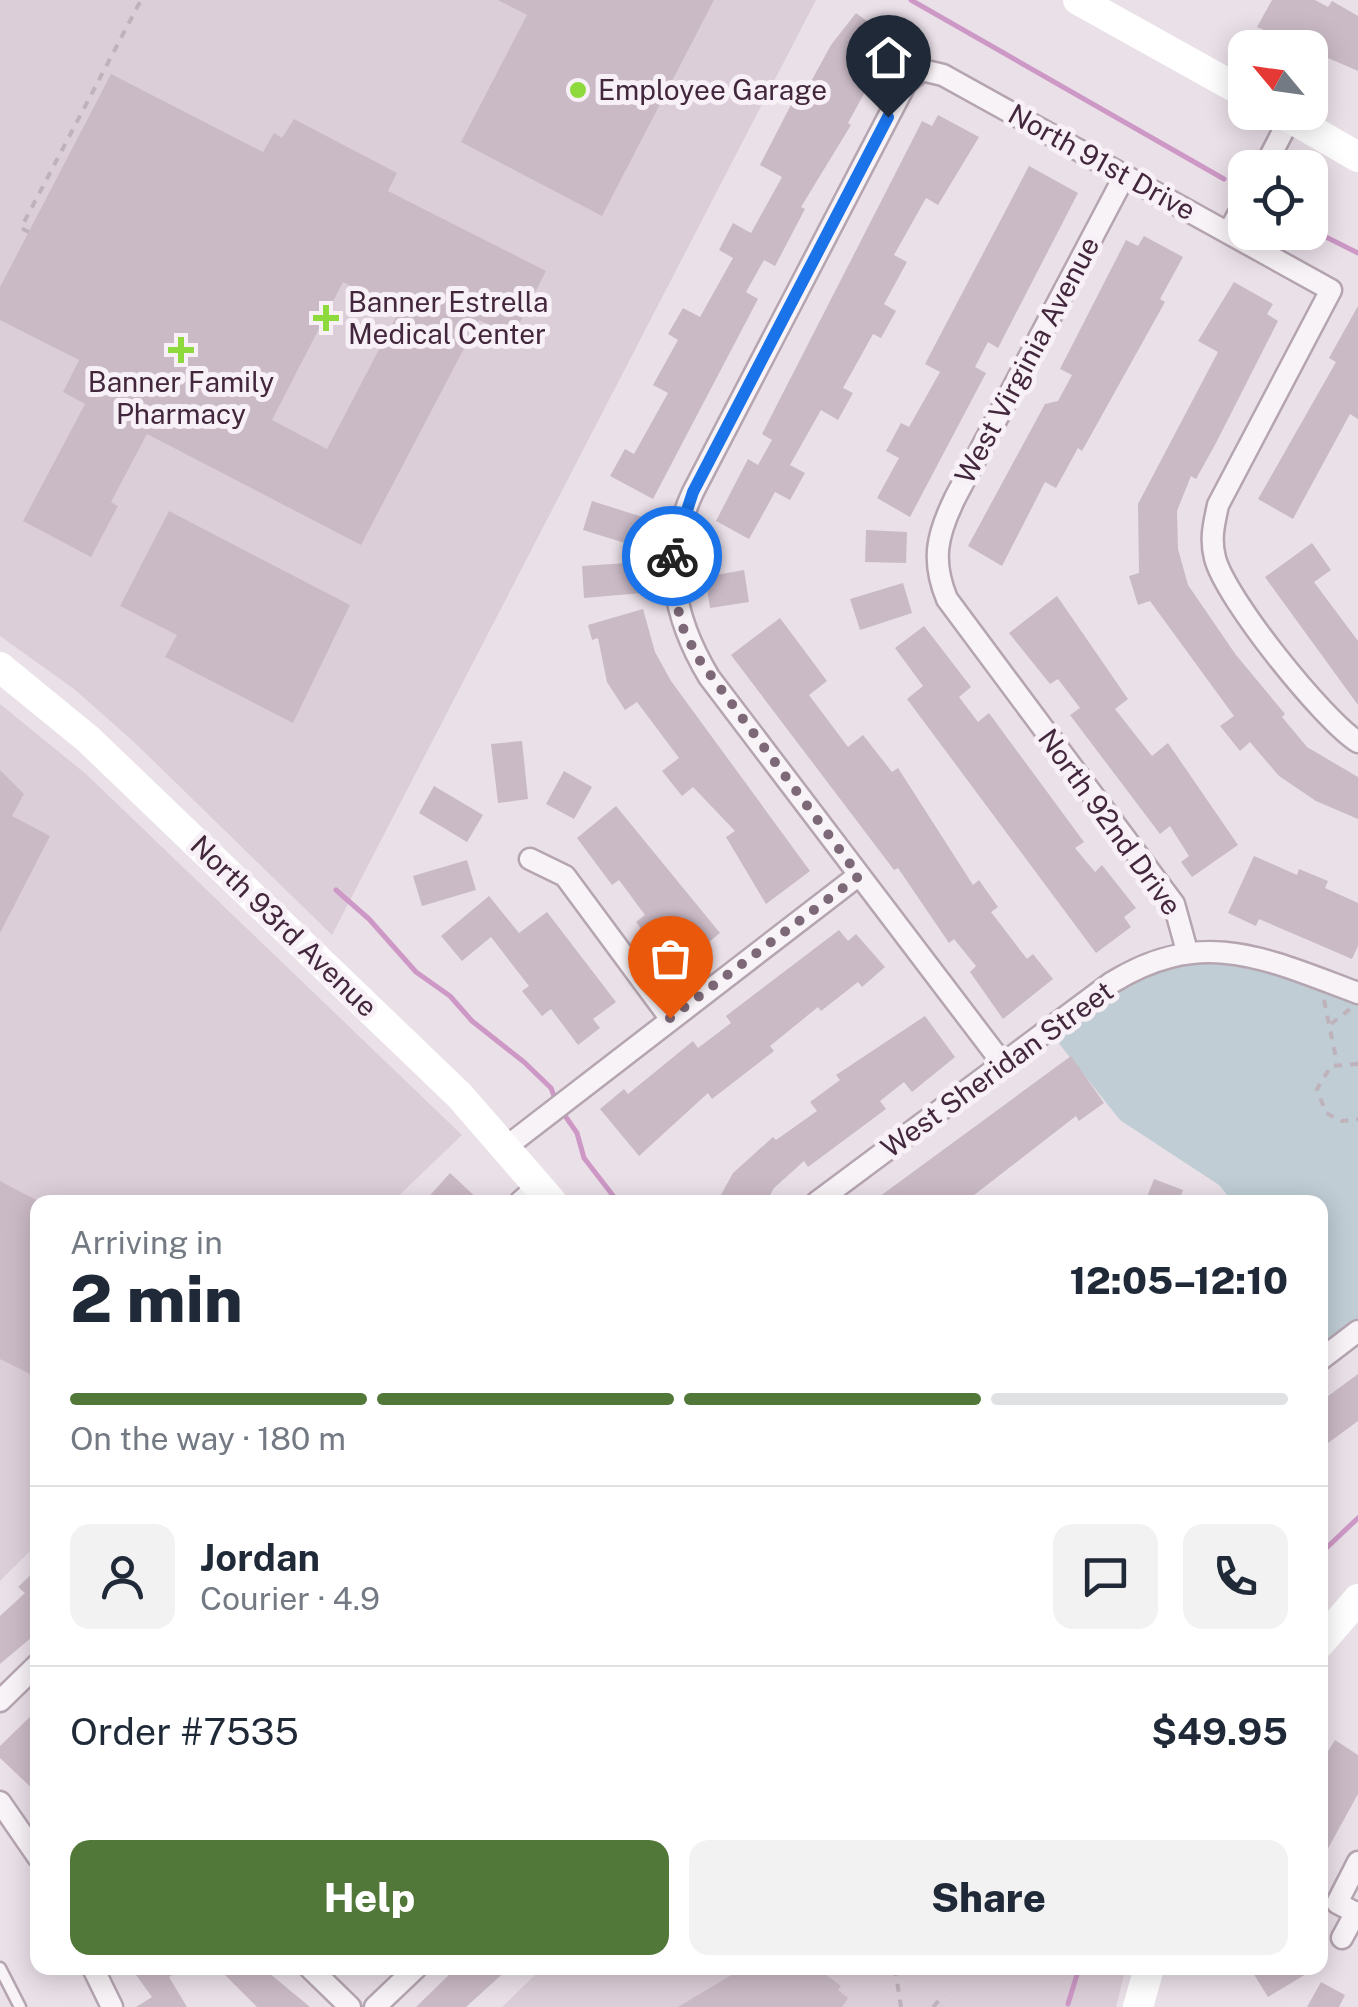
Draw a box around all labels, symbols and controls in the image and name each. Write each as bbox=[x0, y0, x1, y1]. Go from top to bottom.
pin bbox=[846, 15, 931, 118]
icon: home bbox=[861, 30, 916, 85]
north arrow bbox=[1228, 30, 1328, 130]
map controls bbox=[1228, 30, 1328, 250]
place label: Employee Garage bbox=[598, 73, 827, 106]
marker: Employee Garage bbox=[567, 79, 589, 101]
street label: North 91st Drive bbox=[1003, 97, 1201, 227]
button: locate bbox=[1228, 150, 1328, 250]
street label: West Virginia Avenue bbox=[948, 231, 1106, 489]
place label: Banner Estrella Medical Center bbox=[348, 285, 549, 350]
marker: Banner Estrella Medical Center bbox=[313, 305, 339, 331]
marker: Banner Family Pharmacy bbox=[170, 339, 192, 361]
place label: Banner Family Pharmacy bbox=[88, 365, 274, 430]
courier bbox=[622, 506, 722, 606]
icon: bike bbox=[645, 529, 700, 584]
street label: North 92nd Drive bbox=[1032, 722, 1189, 921]
street label: North 93rd Avenue bbox=[184, 828, 384, 1023]
pin bbox=[628, 916, 713, 1019]
icon: bag bbox=[643, 931, 698, 986]
street label: West Sheridan Street bbox=[874, 973, 1119, 1164]
text: Arriving in bbox=[70, 1224, 223, 1261]
text: 12:05–12:10 bbox=[1069, 1258, 1288, 1303]
text: 2 min bbox=[70, 1260, 243, 1337]
text: On the way · 180 m bbox=[70, 1420, 346, 1457]
button: person bbox=[70, 1524, 175, 1629]
button: chat bbox=[1053, 1524, 1158, 1629]
button: phone bbox=[1183, 1524, 1288, 1629]
text: Jordan bbox=[200, 1535, 320, 1580]
text: Courier · 4.9 bbox=[200, 1580, 380, 1617]
text: Order #7535 bbox=[70, 1709, 299, 1754]
text: $49.95 bbox=[1151, 1709, 1288, 1754]
button: Help bbox=[70, 1840, 669, 1955]
button: Share bbox=[689, 1840, 1288, 1955]

